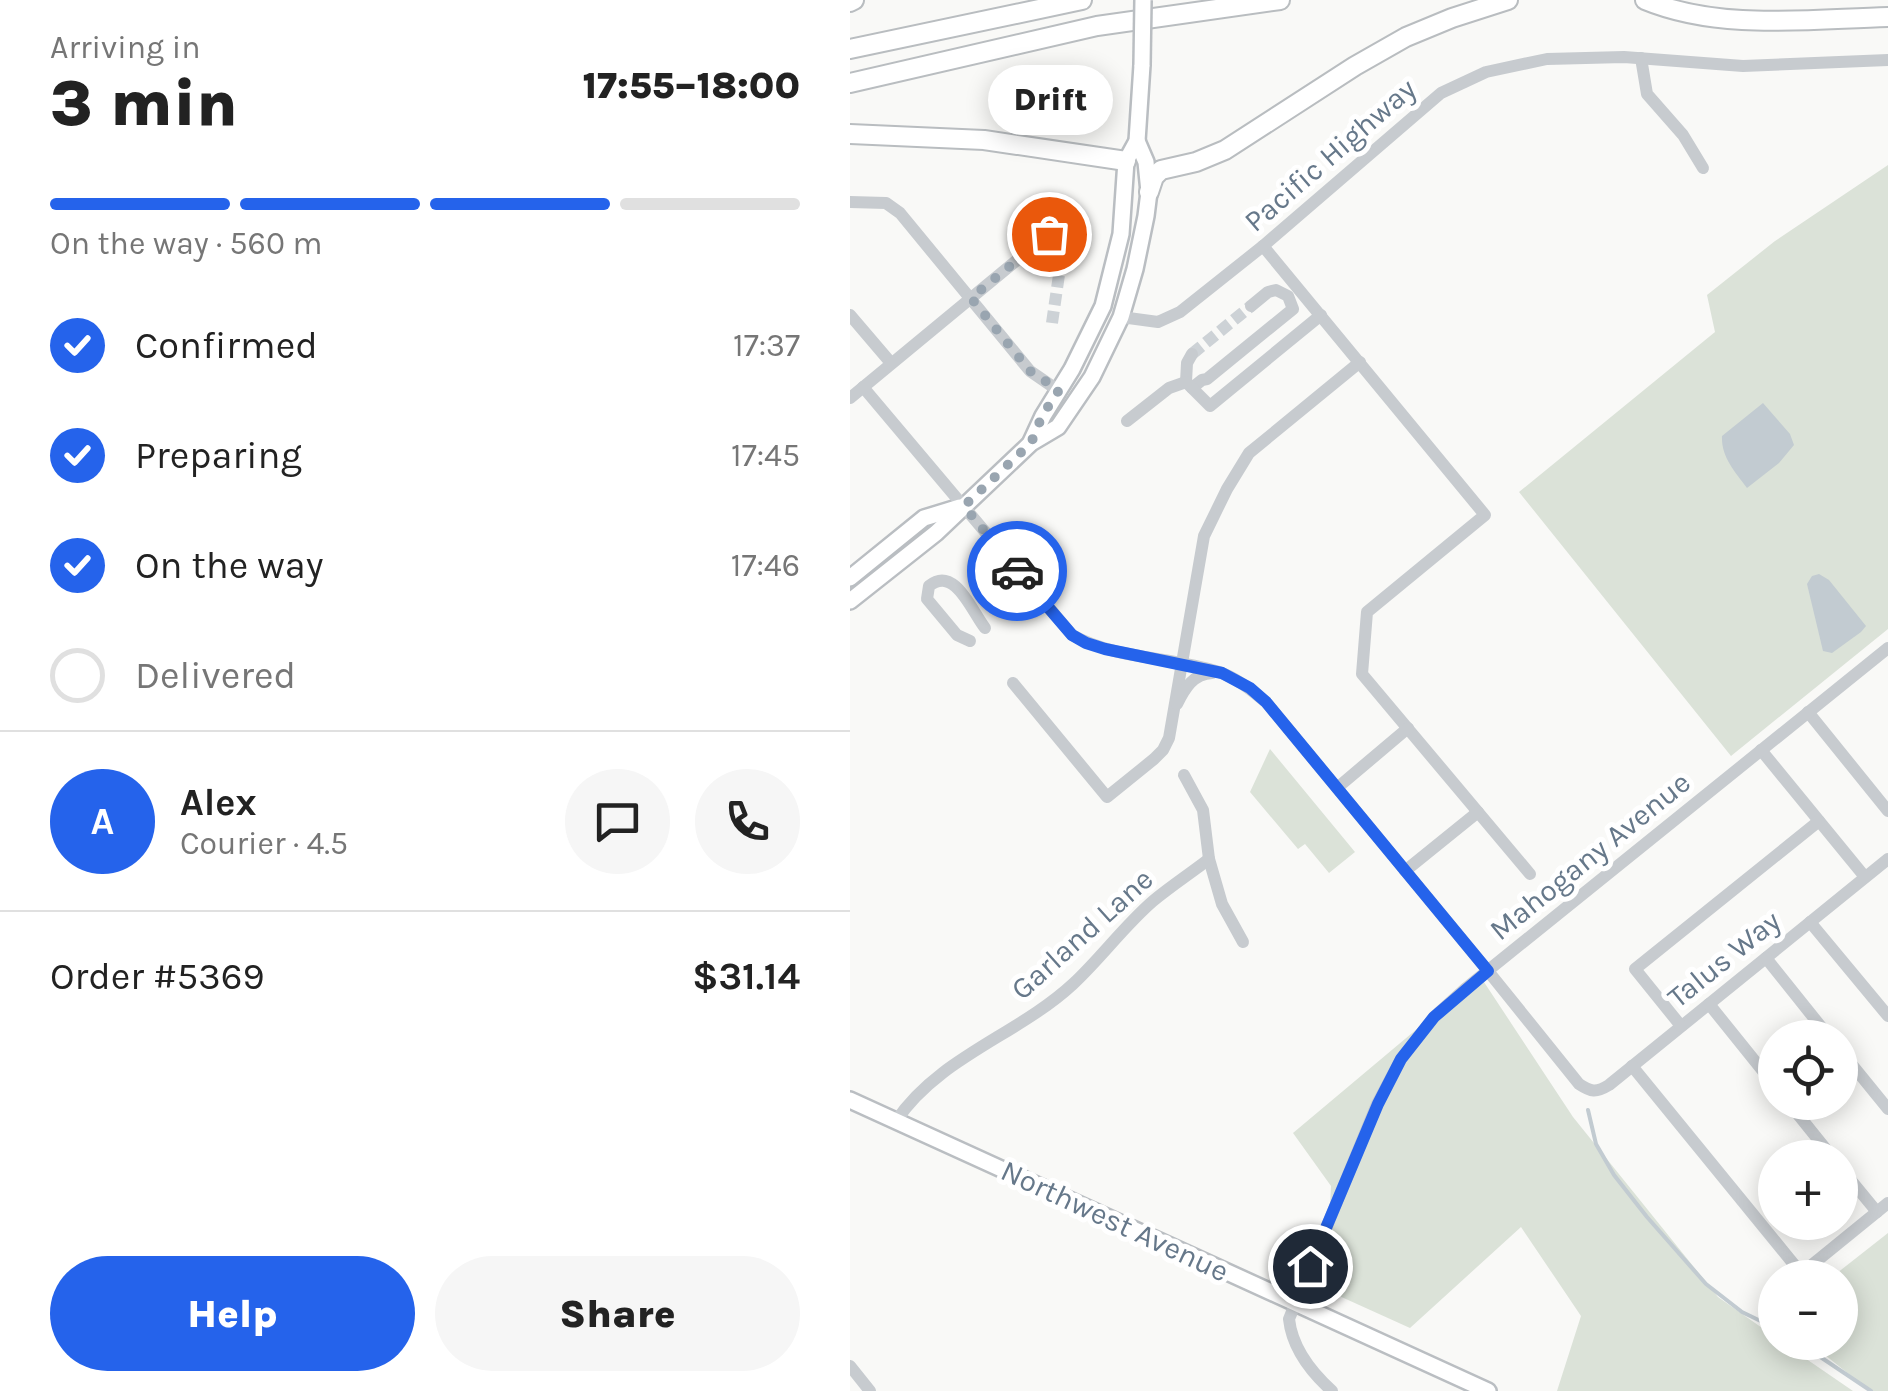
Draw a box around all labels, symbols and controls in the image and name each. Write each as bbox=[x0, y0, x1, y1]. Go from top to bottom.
text: Arriving in bbox=[50, 29, 201, 66]
text: 17:55–18:00 bbox=[582, 63, 800, 108]
callout: Drift bbox=[986, 64, 1112, 134]
text: 3 min bbox=[50, 65, 238, 141]
street label: Pacific Highway bbox=[1237, 71, 1423, 239]
text: Drift bbox=[1014, 81, 1087, 118]
pin bbox=[1007, 192, 1092, 277]
icon: bag bbox=[1022, 207, 1077, 262]
text: On the way · 560 m bbox=[50, 225, 322, 262]
icon: check bbox=[50, 318, 105, 373]
text: Confirmed bbox=[135, 323, 318, 368]
text: 17:37 bbox=[733, 327, 800, 364]
icon: check bbox=[50, 428, 105, 483]
text: Preparing bbox=[135, 433, 302, 478]
text: 17:45 bbox=[731, 437, 800, 474]
courier bbox=[967, 521, 1067, 621]
icon: check bbox=[50, 538, 105, 593]
text: On the way bbox=[135, 543, 323, 588]
icon: car bbox=[990, 544, 1045, 599]
text: 17:46 bbox=[731, 547, 800, 584]
text: Delivered bbox=[135, 653, 296, 698]
street label: Mahogany Avenue bbox=[1482, 764, 1698, 948]
button: chat bbox=[565, 769, 670, 874]
button: phone bbox=[695, 769, 800, 874]
text: Alex bbox=[180, 780, 257, 825]
text: A bbox=[91, 799, 114, 844]
text: Courier · 4.5 bbox=[180, 825, 348, 862]
street label: Garland Lane bbox=[1004, 861, 1160, 1007]
street label: Talus Way bbox=[1660, 903, 1788, 1015]
text: Order #5369 bbox=[50, 954, 265, 999]
text: $31.14 bbox=[692, 954, 800, 999]
map controls bbox=[1758, 1020, 1858, 1360]
button: locate bbox=[1758, 1020, 1858, 1120]
button: + bbox=[1758, 1140, 1858, 1240]
street label: Northwest Avenue bbox=[995, 1152, 1235, 1290]
pin bbox=[1268, 1224, 1353, 1309]
icon: home bbox=[1283, 1239, 1338, 1294]
button: Help bbox=[50, 1256, 415, 1371]
button: Share bbox=[435, 1256, 800, 1371]
button: − bbox=[1758, 1260, 1858, 1360]

